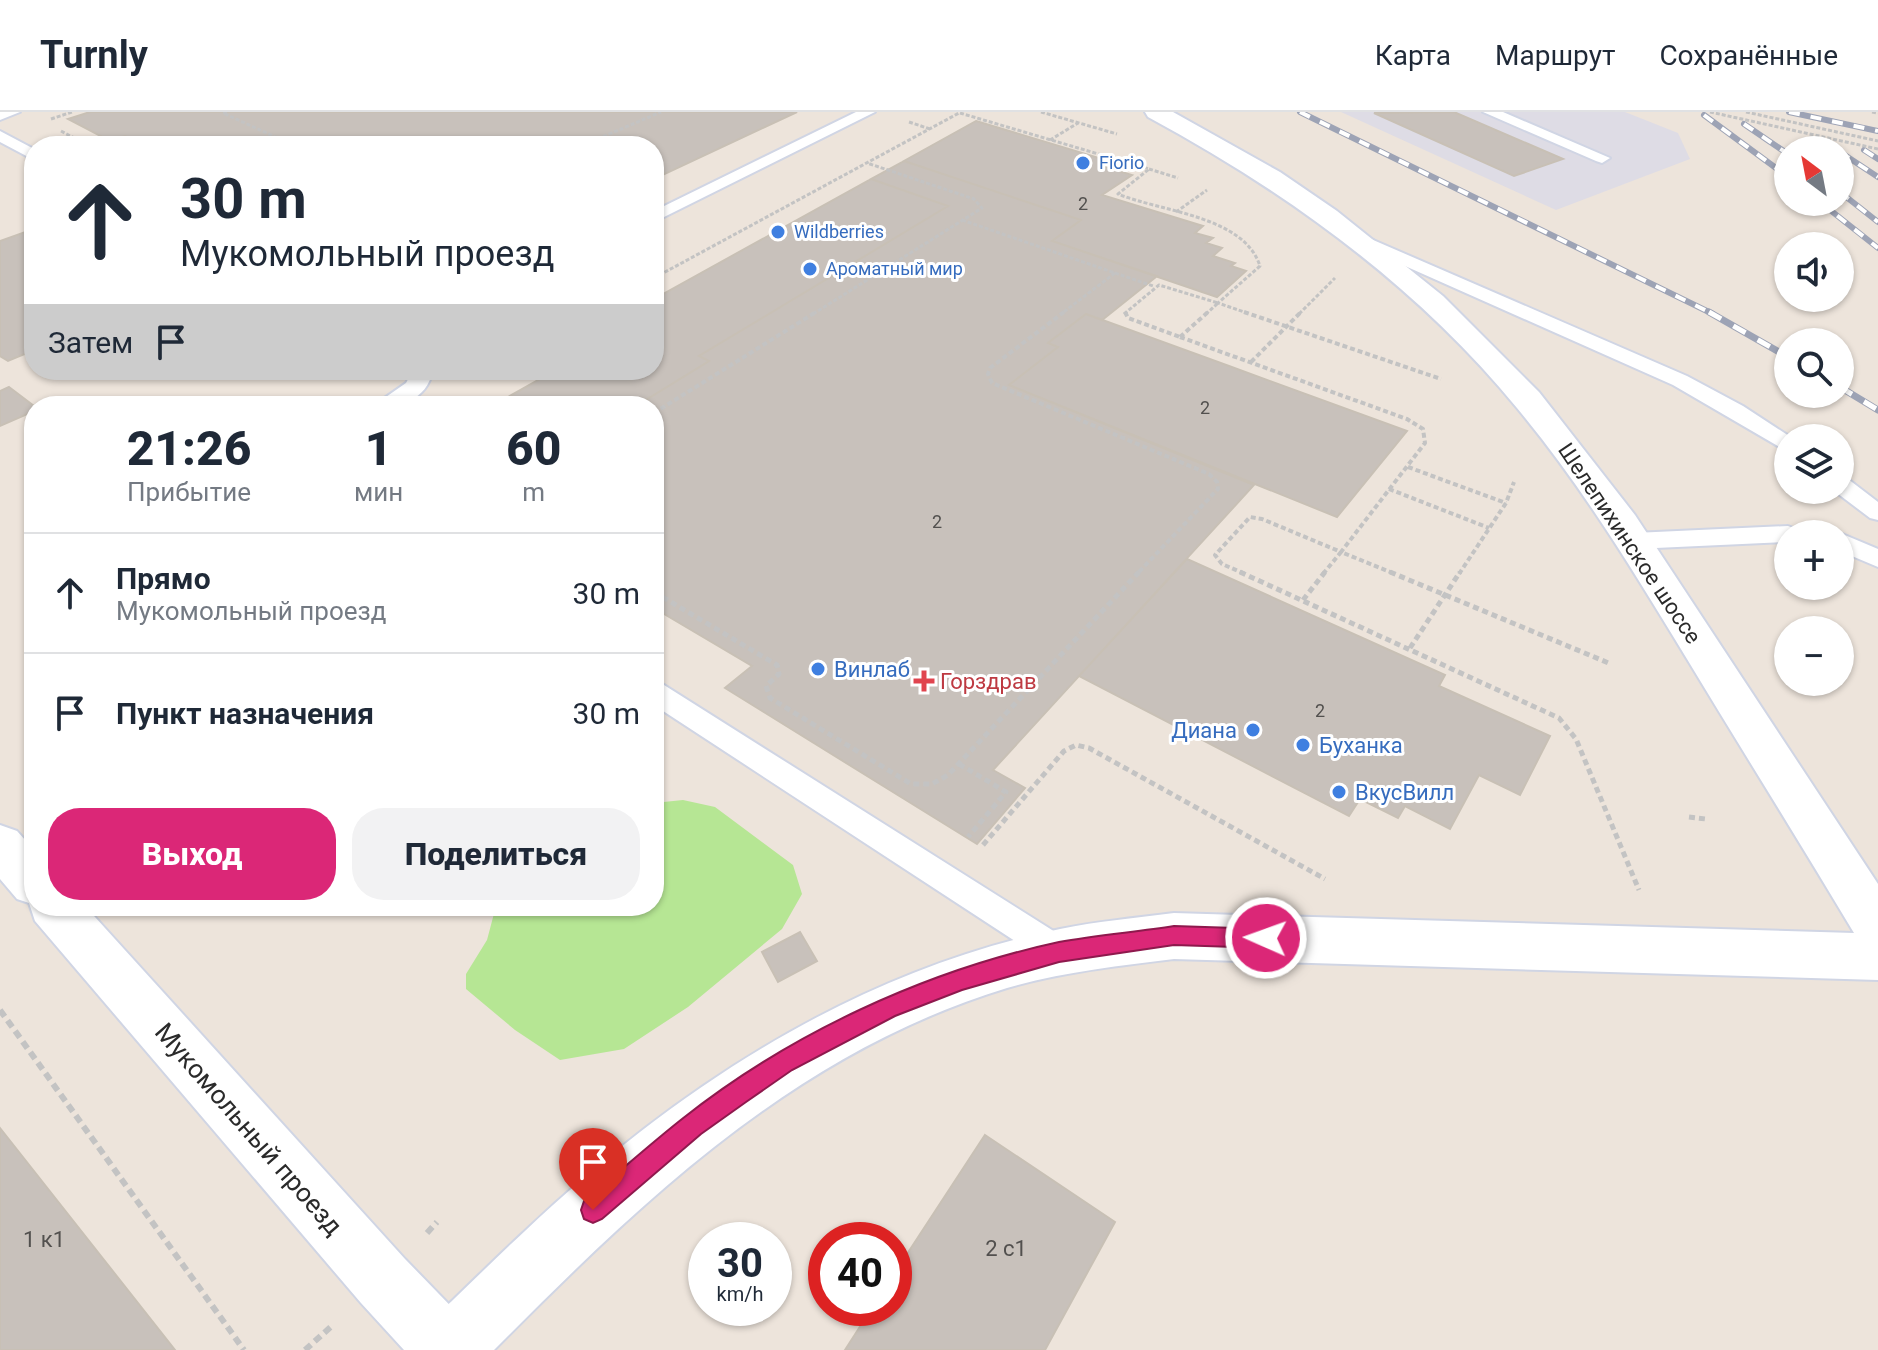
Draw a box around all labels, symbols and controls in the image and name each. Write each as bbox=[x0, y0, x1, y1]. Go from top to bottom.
text: Turnly bbox=[40, 33, 148, 77]
text: Карта bbox=[1375, 39, 1451, 72]
text: Маршрут bbox=[1495, 39, 1615, 72]
text: Сохранённые bbox=[1659, 39, 1838, 72]
north arrow bbox=[1774, 136, 1854, 216]
map controls bbox=[1774, 136, 1854, 696]
place label: Fiorio bbox=[1099, 152, 1144, 173]
marker: Fiorio bbox=[1074, 154, 1092, 172]
text: 30 m bbox=[180, 166, 307, 232]
icon: ahead bbox=[48, 168, 152, 272]
house number: 2 bbox=[1078, 193, 1088, 214]
place label: Wildberries bbox=[794, 221, 884, 242]
marker: Wildberries bbox=[769, 223, 787, 241]
button: sound bbox=[1774, 232, 1854, 312]
text: Мукомольный проезд bbox=[180, 233, 554, 275]
place label: Ароматный мир bbox=[826, 258, 963, 279]
marker: Ароматный мир bbox=[801, 260, 819, 278]
icon: arrive bbox=[149, 320, 193, 364]
text: Затем bbox=[48, 325, 133, 360]
button: search bbox=[1774, 328, 1854, 408]
house number: 2 bbox=[1200, 397, 1210, 418]
text: 21:26 bbox=[127, 420, 251, 477]
text: 1 bbox=[365, 420, 392, 477]
text: 60 bbox=[506, 420, 561, 477]
button: layers bbox=[1774, 424, 1854, 504]
street label: Шелепихинское шоссе bbox=[1553, 438, 1706, 648]
text: Прибытие bbox=[127, 477, 251, 507]
text: мин bbox=[354, 477, 403, 507]
text: m bbox=[522, 477, 545, 507]
house number: 2 bbox=[932, 511, 942, 532]
button: + bbox=[1774, 520, 1854, 600]
text: Прямо bbox=[116, 561, 211, 596]
icon: ahead bbox=[48, 571, 92, 615]
text: 30 m bbox=[573, 576, 640, 611]
text: Мукомольный проезд bbox=[116, 596, 386, 626]
button: − bbox=[1774, 616, 1854, 696]
place label: Винлаб bbox=[834, 657, 910, 682]
marker: Винлаб bbox=[809, 660, 827, 678]
place label: Горздрав bbox=[940, 669, 1036, 694]
marker: Горздрав bbox=[915, 672, 933, 690]
icon: arrive bbox=[48, 691, 92, 735]
text: Пункт назначения bbox=[116, 696, 374, 731]
text: 30 m bbox=[573, 696, 640, 731]
house number: 2 bbox=[1315, 700, 1325, 721]
place label: Диана bbox=[1171, 718, 1237, 743]
marker: Диана bbox=[1244, 721, 1262, 739]
place label: Буханка bbox=[1319, 733, 1403, 758]
marker: Буханка bbox=[1294, 736, 1312, 754]
place label: ВкусВилл bbox=[1355, 780, 1454, 805]
marker: ВкусВилл bbox=[1330, 783, 1348, 801]
button: Выход bbox=[48, 808, 336, 900]
button: Поделиться bbox=[352, 808, 640, 900]
position arrow bbox=[1224, 896, 1308, 980]
street label: Мукомольный проезд bbox=[149, 1017, 349, 1241]
pin bbox=[559, 1128, 627, 1210]
icon: arrive bbox=[571, 1140, 615, 1184]
speed limit sign: 40 bbox=[808, 1222, 912, 1326]
house number: 1 к1 bbox=[23, 1227, 65, 1252]
house number: 2 с1 bbox=[985, 1236, 1027, 1261]
text: 30 bbox=[717, 1240, 763, 1287]
text: km/h bbox=[717, 1282, 763, 1306]

